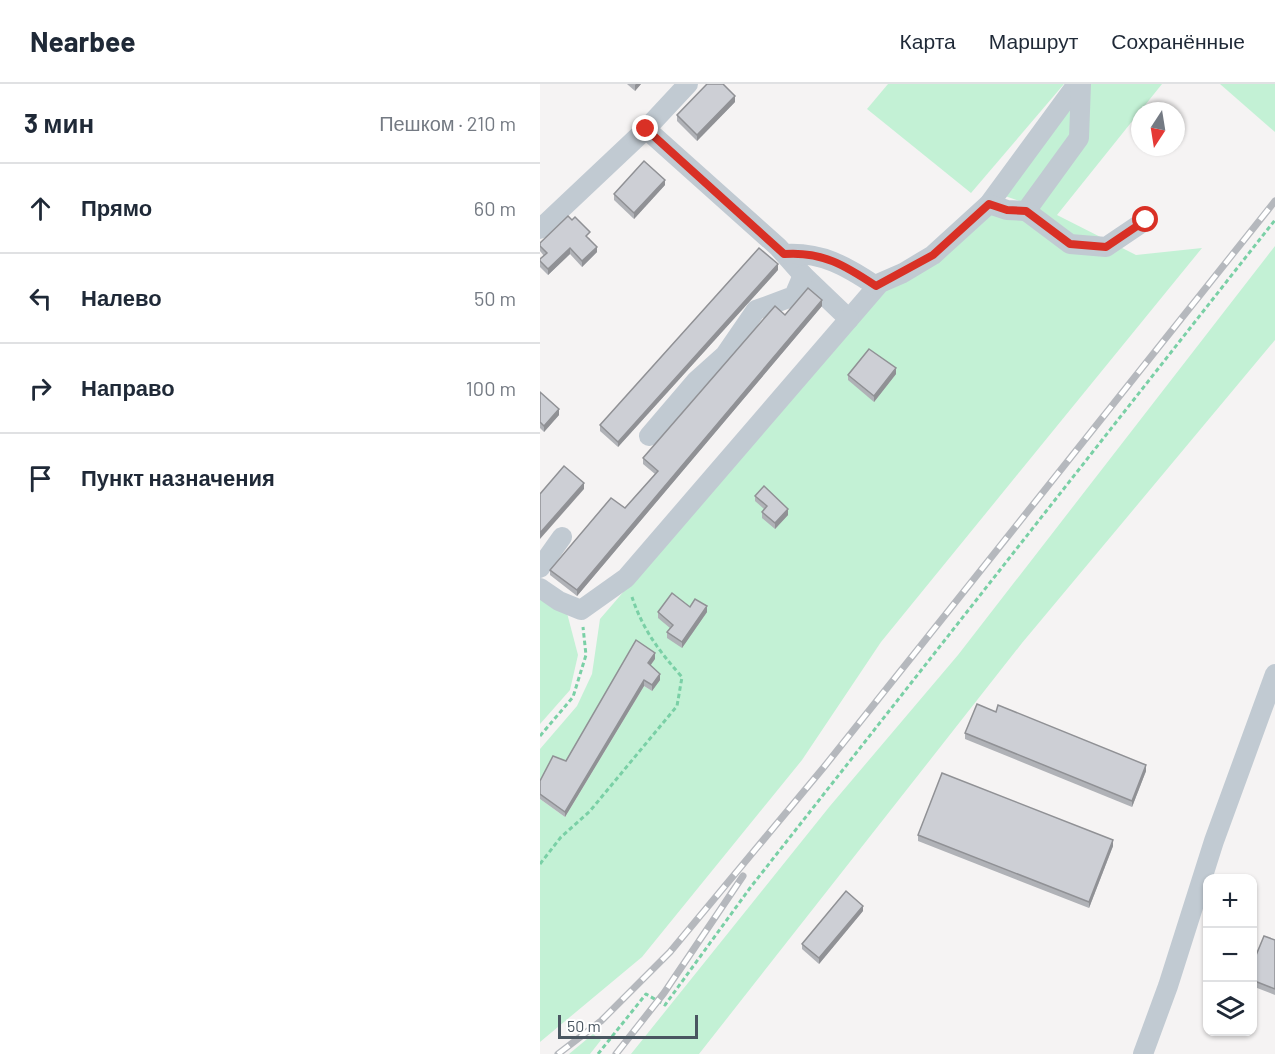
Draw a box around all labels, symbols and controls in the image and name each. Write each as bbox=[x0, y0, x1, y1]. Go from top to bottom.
text: Nearbee bbox=[30, 24, 136, 58]
text: Карта bbox=[900, 28, 956, 53]
text: Маршрут bbox=[989, 28, 1078, 53]
text: Сохранённые bbox=[1111, 28, 1245, 53]
north arrow bbox=[1131, 102, 1185, 156]
text: 3 мин bbox=[24, 107, 94, 138]
text: Пешком · 210 m bbox=[379, 111, 516, 135]
route end bbox=[632, 115, 658, 141]
icon: ahead bbox=[24, 192, 57, 225]
text: Прямо bbox=[81, 194, 152, 220]
text: 60 m bbox=[474, 196, 516, 220]
route start bbox=[1132, 206, 1158, 232]
icon: left bbox=[24, 282, 57, 315]
text: Налево bbox=[81, 284, 162, 310]
text: 50 m bbox=[474, 286, 516, 310]
icon: right bbox=[24, 372, 57, 405]
text: Направо bbox=[81, 374, 175, 400]
text: 100 m bbox=[466, 376, 516, 400]
icon: arrive bbox=[24, 462, 57, 495]
text: Пункт назначения bbox=[81, 464, 275, 490]
map controls bbox=[1203, 874, 1257, 1036]
button: + bbox=[1203, 874, 1257, 928]
button: − bbox=[1203, 928, 1257, 982]
button: layers bbox=[1203, 982, 1257, 1036]
scale bar bbox=[558, 1012, 698, 1040]
text: 50 m bbox=[567, 1016, 601, 1035]

